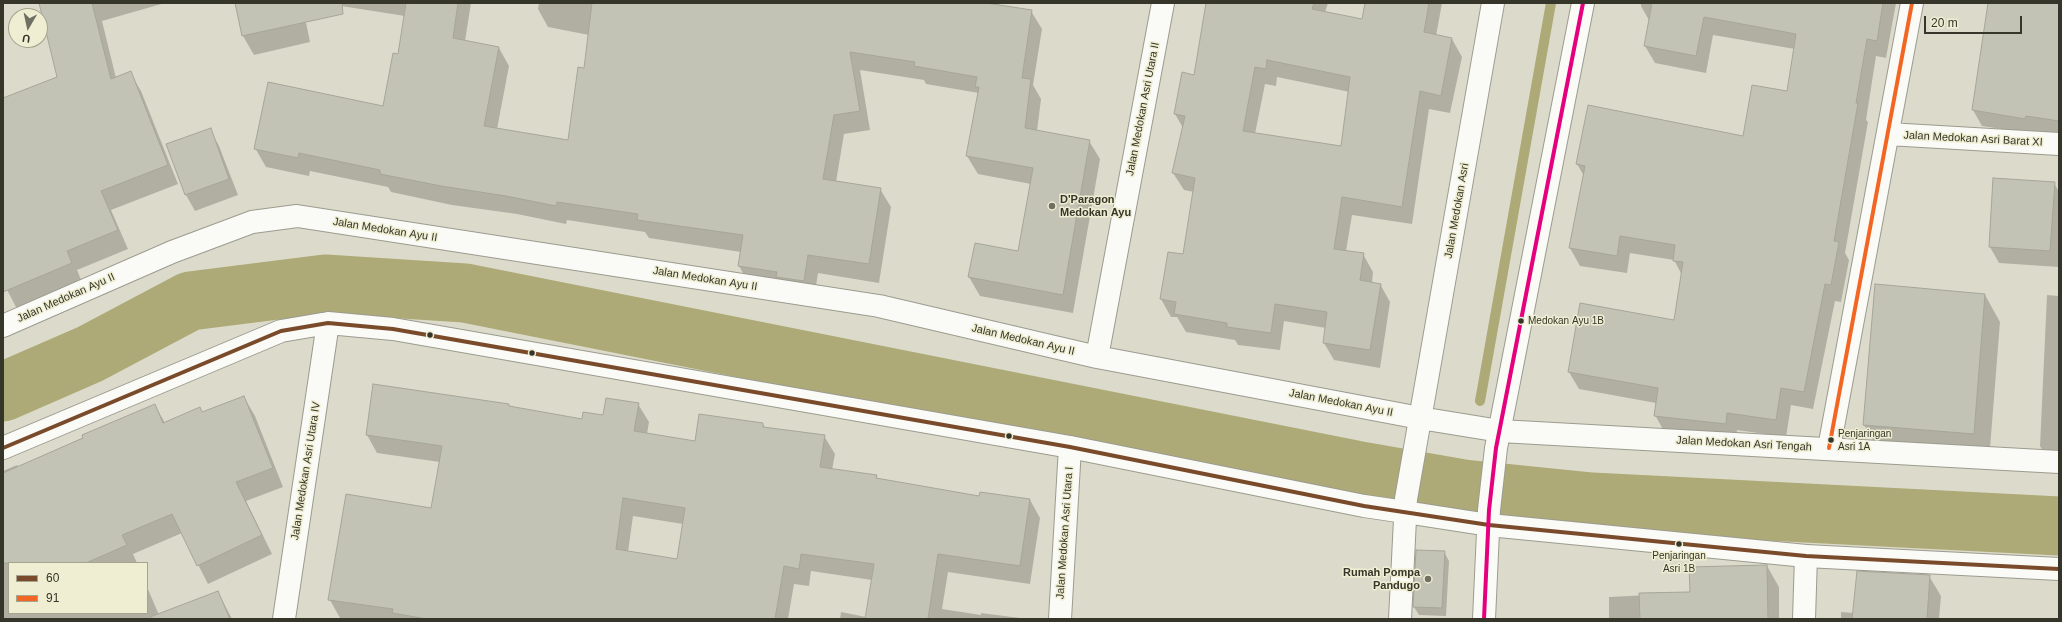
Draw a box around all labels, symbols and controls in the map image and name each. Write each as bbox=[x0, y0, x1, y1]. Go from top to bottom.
north arrow bbox=[8, 8, 48, 48]
scale bar bbox=[1926, 8, 2024, 34]
text: 20 m bbox=[1931, 16, 1958, 30]
text: U bbox=[21, 32, 31, 45]
street label: Jalan Medokan Asri Utara II bbox=[1124, 41, 1162, 177]
street label: Jalan Medokan Asri Barat XI bbox=[1903, 129, 2043, 149]
street label: Jalan Medokan Asri bbox=[1442, 162, 1472, 260]
place label: D'Paragon Medokan Ayu bbox=[1060, 193, 1131, 219]
marker: D'Paragon Medokan Ayu bbox=[1047, 201, 1057, 211]
street label: Jalan Medokan Ayu II bbox=[332, 215, 438, 245]
street label: Jalan Medokan Ayu II bbox=[652, 264, 758, 294]
street label: Jalan Medokan Ayu II bbox=[15, 270, 117, 326]
place label: Medokan Ayu 1B bbox=[1528, 315, 1604, 327]
marker: Medokan Ayu 1B bbox=[1516, 316, 1526, 326]
street label: Jalan Medokan Ayu II bbox=[970, 322, 1076, 358]
unlabelled marker bbox=[425, 330, 435, 340]
unlabelled marker bbox=[527, 348, 537, 358]
street label: Jalan Medokan Ayu II bbox=[1288, 386, 1394, 420]
street label: Jalan Medokan Asri Utara IV bbox=[289, 401, 323, 541]
place label: Penjaringan Asri 1A bbox=[1838, 428, 1891, 452]
unlabelled marker bbox=[1004, 431, 1014, 441]
street label: Jalan Medokan Asri Tengah bbox=[1676, 434, 1812, 454]
marker: Penjaringan Asri 1A bbox=[1826, 435, 1836, 445]
street label: Jalan Medokan Asri Utara I bbox=[1054, 466, 1076, 600]
marker: Penjaringan Asri 1B bbox=[1674, 539, 1684, 549]
place label: Penjaringan Asri 1B bbox=[1652, 550, 1706, 574]
legend bbox=[8, 562, 148, 614]
place label: Rumah Pompa Pandugo bbox=[1343, 566, 1420, 592]
text: 60 bbox=[46, 571, 59, 585]
marker: Rumah Pompa Pandugo bbox=[1423, 574, 1433, 584]
text: 91 bbox=[46, 591, 59, 605]

